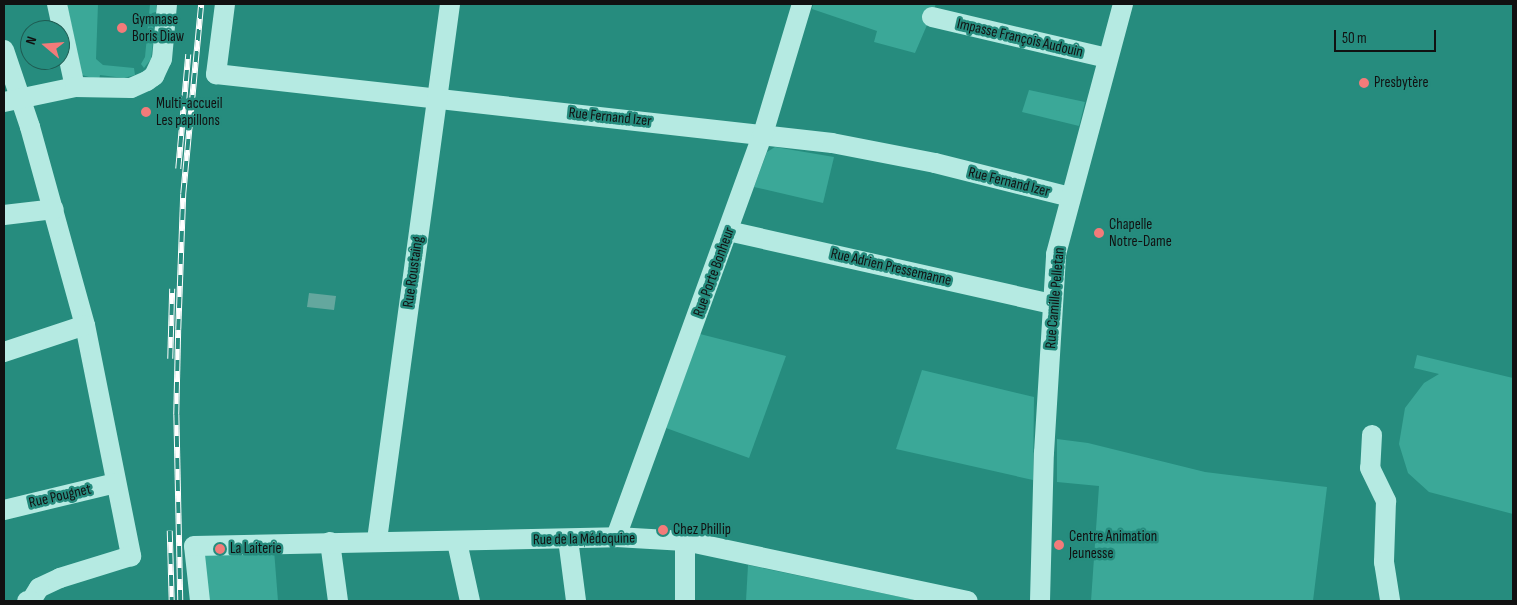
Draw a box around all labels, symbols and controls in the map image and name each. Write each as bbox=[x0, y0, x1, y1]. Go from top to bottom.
place label: Gymnase Boris Diaw bbox=[132, 10, 184, 45]
street label: Impasse François Audouin bbox=[955, 15, 1085, 61]
north arrow bbox=[20, 20, 70, 70]
scale bar bbox=[1337, 20, 1440, 52]
marker: Gymnase Boris Diaw bbox=[116, 22, 128, 34]
text: 50 m bbox=[1342, 29, 1367, 48]
text: N bbox=[22, 34, 40, 47]
place label: Presbytère bbox=[1374, 74, 1428, 92]
marker: Presbytère bbox=[1358, 77, 1370, 89]
place label: Multi-accueil Les papillons bbox=[156, 94, 222, 129]
street label: Rue Fernand Izer bbox=[568, 104, 652, 130]
marker: Multi-accueil Les papillons bbox=[140, 106, 152, 118]
street label: Rue Fernand Izer bbox=[966, 163, 1052, 201]
place label: Chapelle Notre-Dame bbox=[1109, 215, 1172, 250]
street label: Rue Porte Bonheur bbox=[689, 225, 739, 319]
marker: Chapelle Notre-Dame bbox=[1093, 227, 1105, 239]
street label: Rue Roustaing bbox=[399, 235, 427, 309]
street label: Rue Adrien Pressemanne bbox=[829, 244, 953, 290]
street label: Rue Camille Pelletan bbox=[1042, 247, 1068, 349]
street label: Rue Pougnet bbox=[27, 480, 93, 512]
place label: Chez Phillip bbox=[673, 521, 731, 539]
marker: Chez Phillip bbox=[657, 524, 669, 536]
place label: Centre Animation Jeunesse bbox=[1069, 527, 1157, 562]
street label: Rue de la Médoquine bbox=[533, 529, 635, 549]
marker: Centre Animation Jeunesse bbox=[1053, 539, 1065, 551]
place label: La Laiterie bbox=[230, 540, 281, 558]
marker: La Laiterie bbox=[214, 543, 226, 555]

